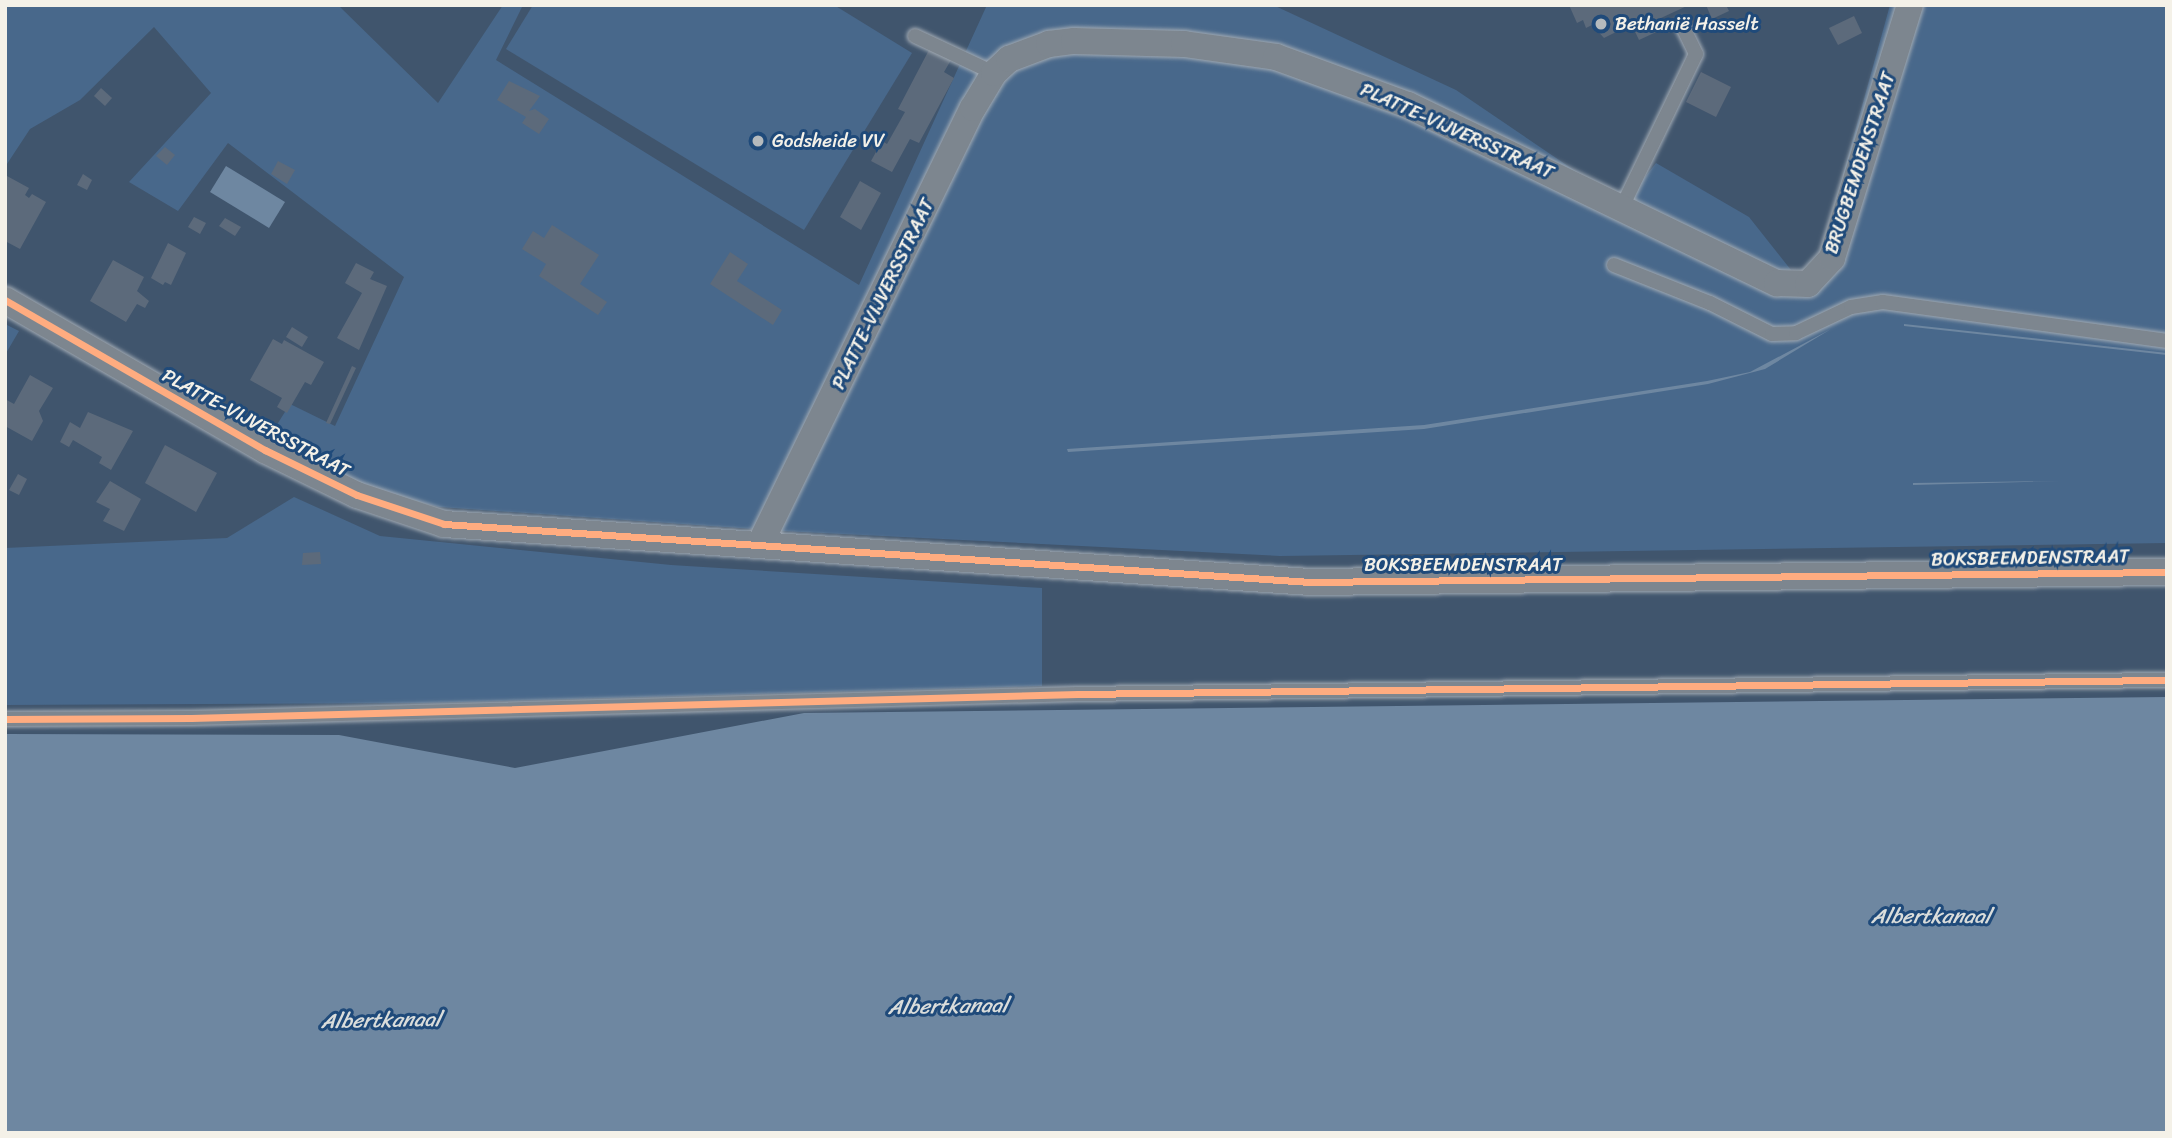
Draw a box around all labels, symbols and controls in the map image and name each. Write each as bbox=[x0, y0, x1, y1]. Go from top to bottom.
place label: Bethanië Hasselt bbox=[1615, 13, 1759, 35]
marker: Bethanië Hasselt bbox=[1593, 16, 1609, 32]
street label: BRUGBEMDENSTRAAT bbox=[1820, 69, 1900, 257]
street label: PLATTE-VIJVERSSTRAAT bbox=[1357, 78, 1557, 184]
place label: Godsheide VV bbox=[772, 130, 884, 152]
marker: Godsheide VV bbox=[750, 133, 766, 149]
street label: PLATTE-VIJVERSSTRAAT bbox=[827, 195, 939, 393]
street label: PLATTE-VIJVERSSTRAAT bbox=[158, 364, 354, 482]
street label: BOKSBEEMDENSTRAAT bbox=[1931, 545, 2129, 571]
street label: BOKSBEEMDENSTRAAT bbox=[1364, 554, 1562, 576]
water label: Albertkanaal bbox=[1871, 903, 1991, 929]
water label: Albertkanaal bbox=[888, 992, 1008, 1020]
water label: Albertkanaal bbox=[321, 1006, 441, 1034]

